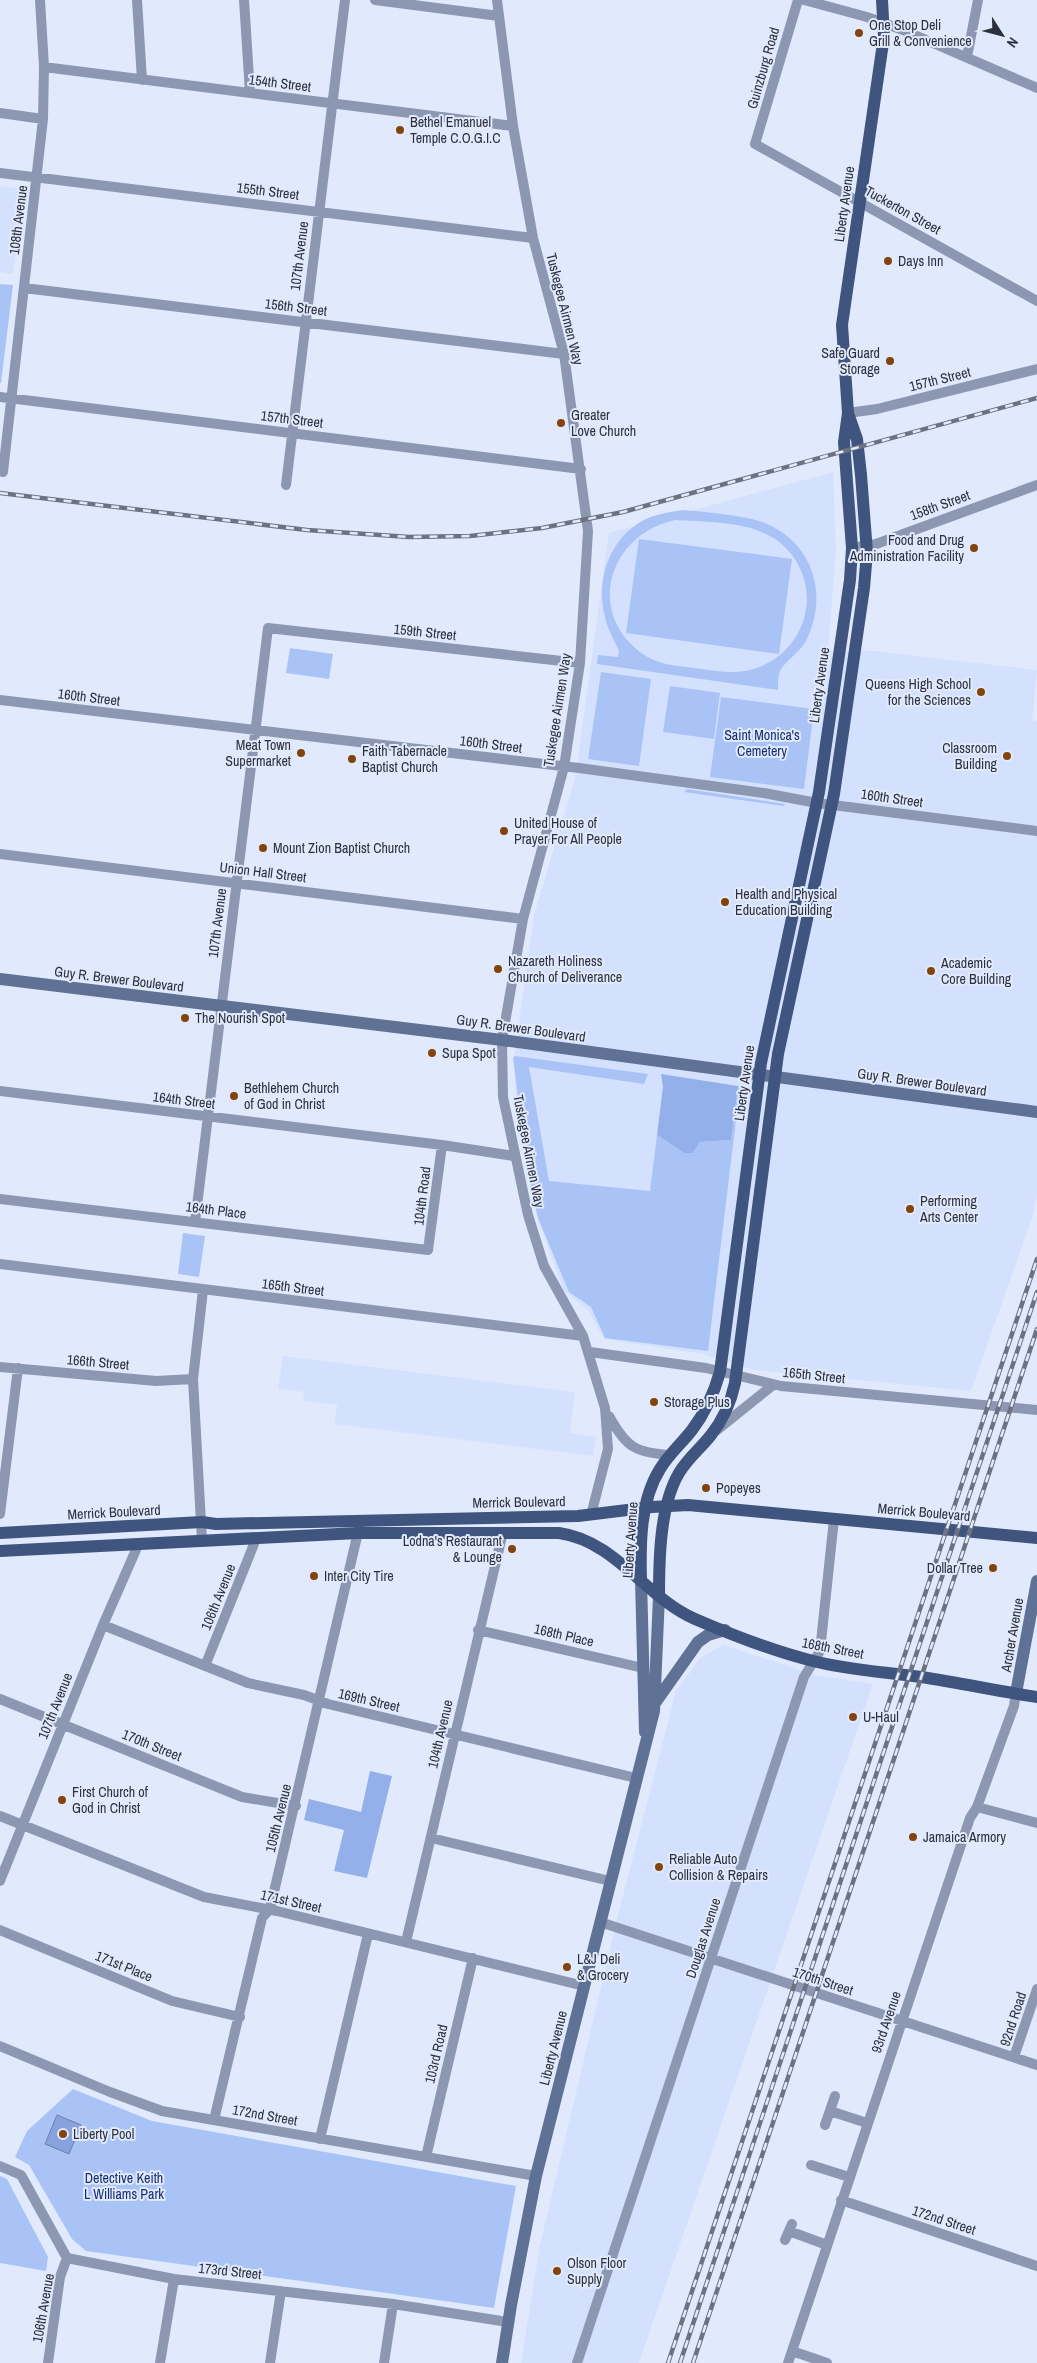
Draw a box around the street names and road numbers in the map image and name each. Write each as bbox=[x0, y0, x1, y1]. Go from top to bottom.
street label: Guinzburg Road bbox=[743, 25, 783, 111]
street label: 154th Street bbox=[248, 70, 312, 96]
street label: Liberty Avenue bbox=[830, 165, 858, 243]
street label: 155th Street bbox=[236, 178, 300, 204]
street label: Tuckerton Street bbox=[862, 182, 944, 238]
street label: 108th Avenue bbox=[5, 184, 31, 256]
street label: 107th Avenue bbox=[286, 220, 312, 292]
street label: Tuskegee Airmen Way bbox=[542, 251, 588, 367]
street label: 156th Street bbox=[264, 294, 328, 320]
street label: 157th Street bbox=[907, 363, 973, 395]
street label: 157th Street bbox=[260, 406, 324, 432]
street label: 158th Street bbox=[908, 486, 972, 524]
street label: 159th Street bbox=[393, 620, 457, 644]
street label: Liberty Avenue bbox=[805, 646, 833, 724]
street label: Tuskegee Airmen Way bbox=[539, 652, 575, 768]
street label: 160th Street bbox=[57, 684, 121, 710]
street label: 160th Street bbox=[459, 731, 523, 757]
street label: 160th Street bbox=[860, 785, 924, 811]
street label: Union Hall Street bbox=[219, 858, 307, 886]
street label: 107th Avenue bbox=[204, 887, 230, 959]
street label: Guy R. Brewer Boulevard bbox=[53, 962, 185, 996]
street label: Guy R. Brewer Boulevard bbox=[455, 1010, 587, 1046]
street label: Liberty Avenue bbox=[730, 1044, 758, 1122]
street label: Guy R. Brewer Boulevard bbox=[856, 1064, 988, 1100]
street label: 164th Street bbox=[152, 1087, 216, 1113]
street label: Tuskegee Airmen Way bbox=[509, 1093, 549, 1209]
street label: 104th Road bbox=[409, 1165, 435, 1227]
street label: 164th Place bbox=[185, 1197, 247, 1223]
street label: 165th Street bbox=[261, 1274, 325, 1300]
street label: 166th Street bbox=[66, 1350, 130, 1374]
street label: 165th Street bbox=[782, 1363, 846, 1387]
street label: Merrick Boulevard bbox=[472, 1492, 566, 1512]
street label: Merrick Boulevard bbox=[877, 1499, 971, 1525]
street label: Merrick Boulevard bbox=[67, 1501, 161, 1523]
street label: Liberty Avenue bbox=[618, 1501, 642, 1579]
street label: 106th Avenue bbox=[197, 1561, 239, 1633]
street label: Archer Avenue bbox=[996, 1596, 1027, 1675]
street label: 168th Place bbox=[532, 1619, 596, 1651]
street label: 168th Street bbox=[801, 1633, 865, 1663]
street label: 107th Avenue bbox=[34, 1670, 76, 1742]
street label: 169th Street bbox=[336, 1684, 402, 1716]
street label: 104th Avenue bbox=[423, 1698, 457, 1770]
street label: 170th Street bbox=[120, 1725, 184, 1765]
street label: 105th Avenue bbox=[261, 1782, 295, 1854]
street label: 171st Street bbox=[259, 1885, 323, 1917]
street label: Douglas Avenue bbox=[682, 1896, 724, 1980]
street label: 171st Place bbox=[93, 1946, 155, 1986]
street label: 170th Street bbox=[790, 1963, 856, 1999]
street label: 93rd Avenue bbox=[867, 1989, 905, 2055]
street label: 92nd Road bbox=[996, 1990, 1030, 2048]
street label: Liberty Avenue bbox=[535, 2009, 571, 2087]
street label: 103rd Road bbox=[420, 2023, 452, 2085]
street label: 172nd Street bbox=[231, 2100, 299, 2130]
street label: 172nd Street bbox=[910, 2201, 978, 2239]
street label: 173rd Street bbox=[198, 2259, 262, 2283]
street label: 106th Avenue bbox=[28, 2272, 58, 2344]

